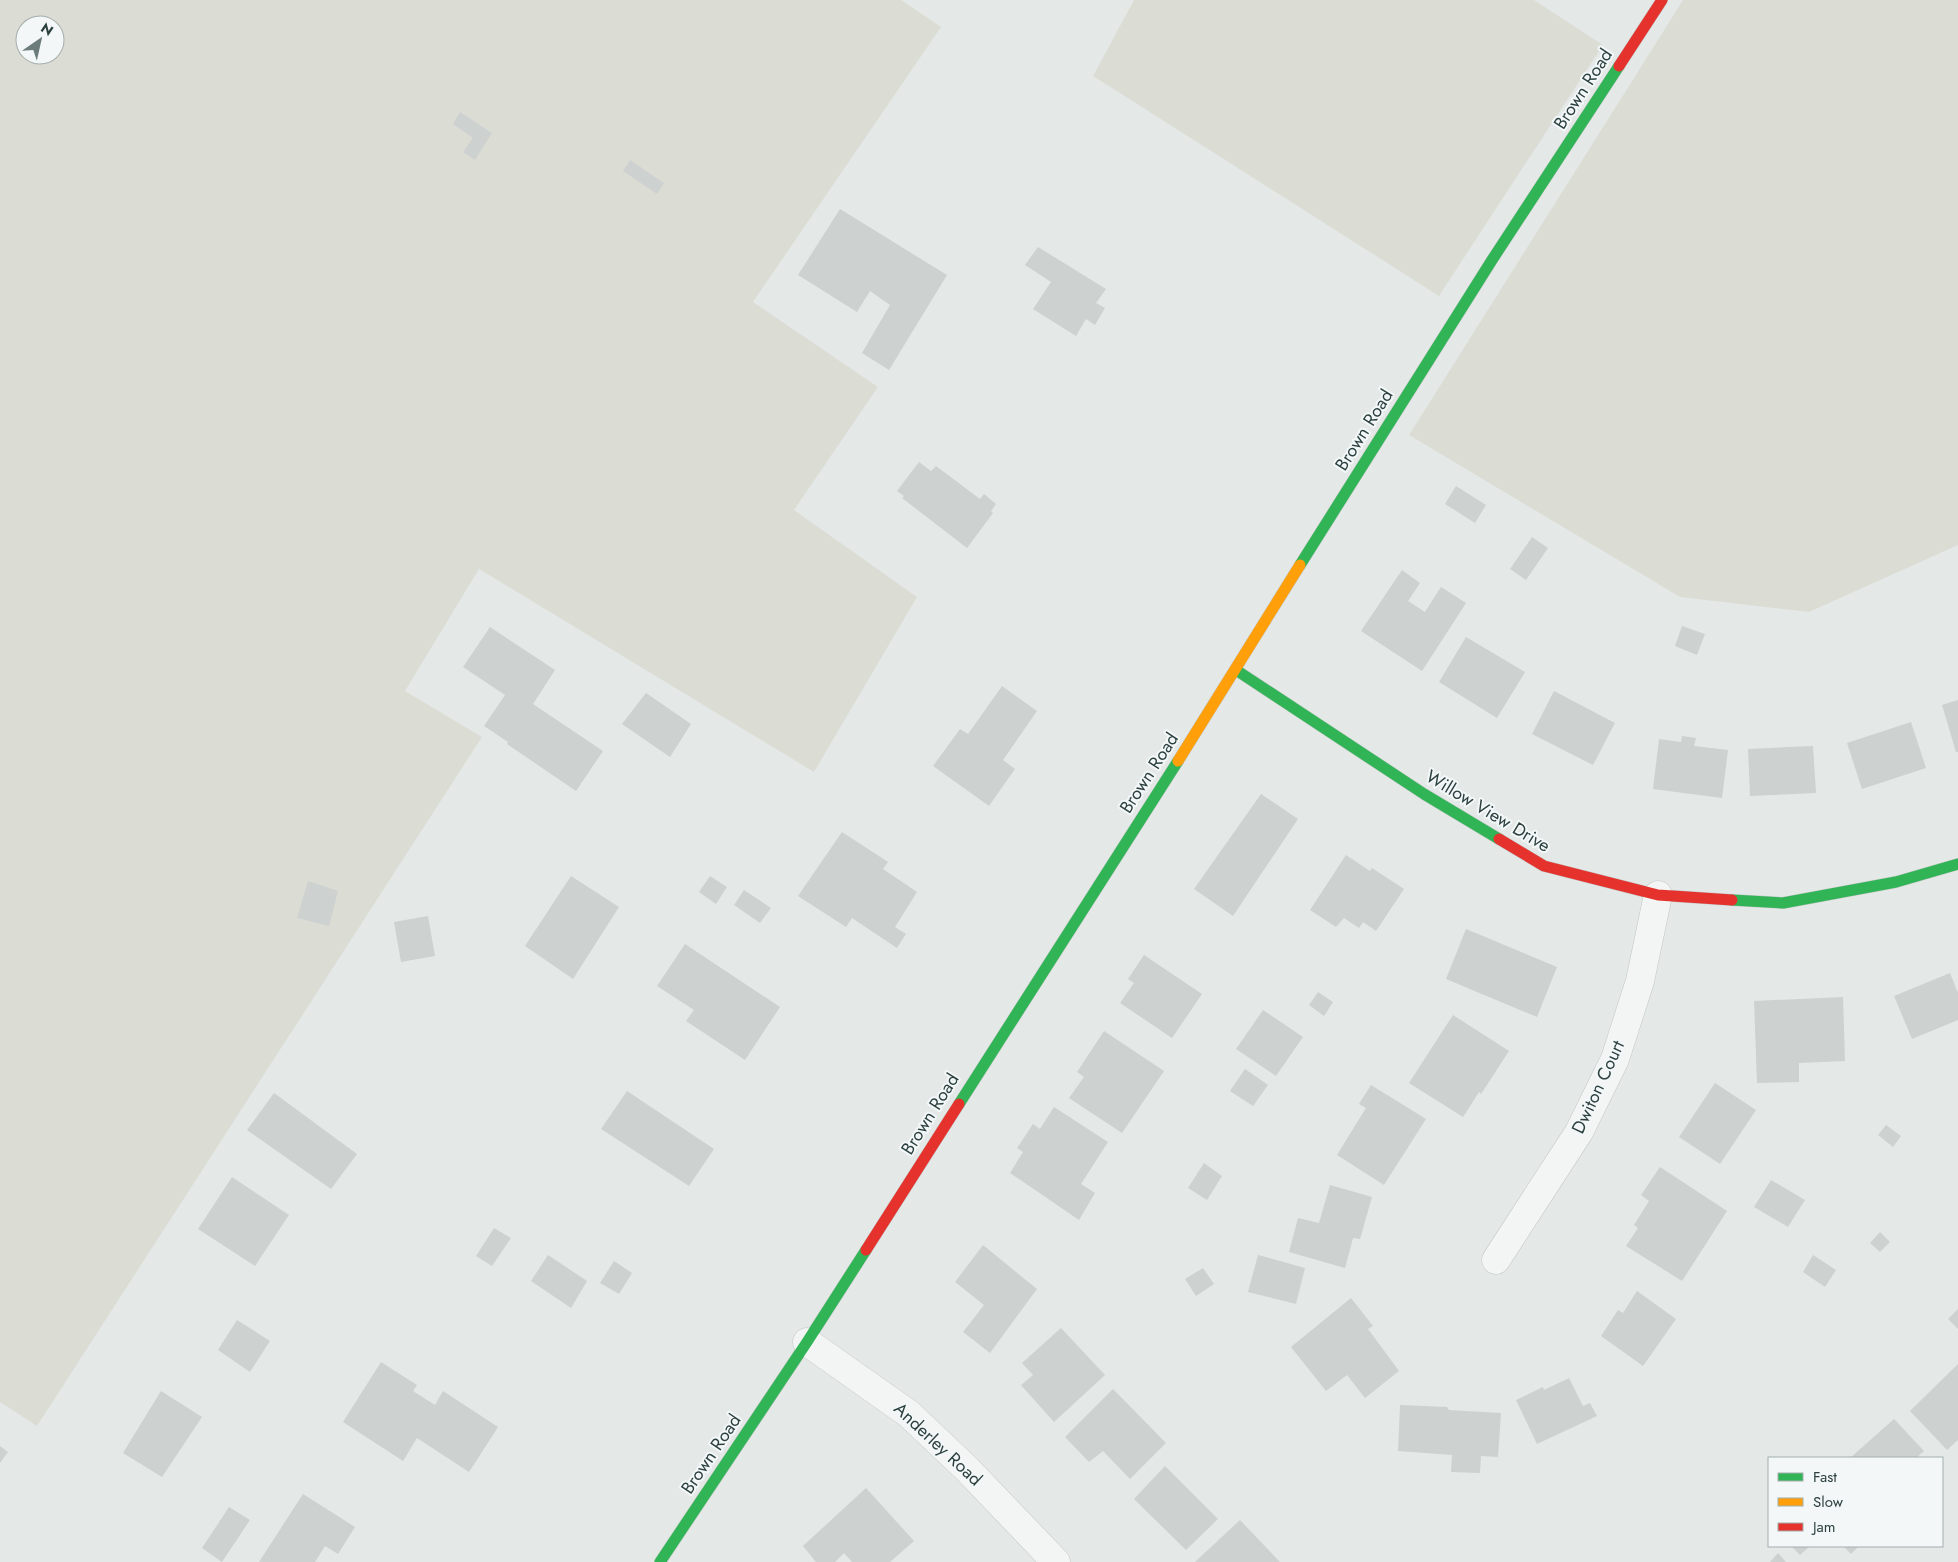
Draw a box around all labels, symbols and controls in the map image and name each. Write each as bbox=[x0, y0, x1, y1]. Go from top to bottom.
north arrow bbox=[15, 15, 65, 65]
text: N bbox=[37, 18, 57, 41]
street label: Brown Road bbox=[1547, 44, 1619, 134]
street label: Brown Road bbox=[1329, 384, 1399, 476]
street label: Brown Road bbox=[1113, 728, 1185, 818]
street label: Willow View Drive bbox=[1421, 763, 1555, 859]
street label: Dwiton Court bbox=[1565, 1035, 1631, 1138]
street label: Brown Road bbox=[895, 1068, 965, 1160]
street label: Anderley Road bbox=[888, 1396, 988, 1492]
street label: Brown Road bbox=[675, 1409, 747, 1499]
legend bbox=[1768, 1457, 1943, 1547]
text: Fast bbox=[1813, 1466, 1837, 1488]
text: Slow bbox=[1813, 1491, 1844, 1513]
text: Jam bbox=[1811, 1516, 1836, 1538]

